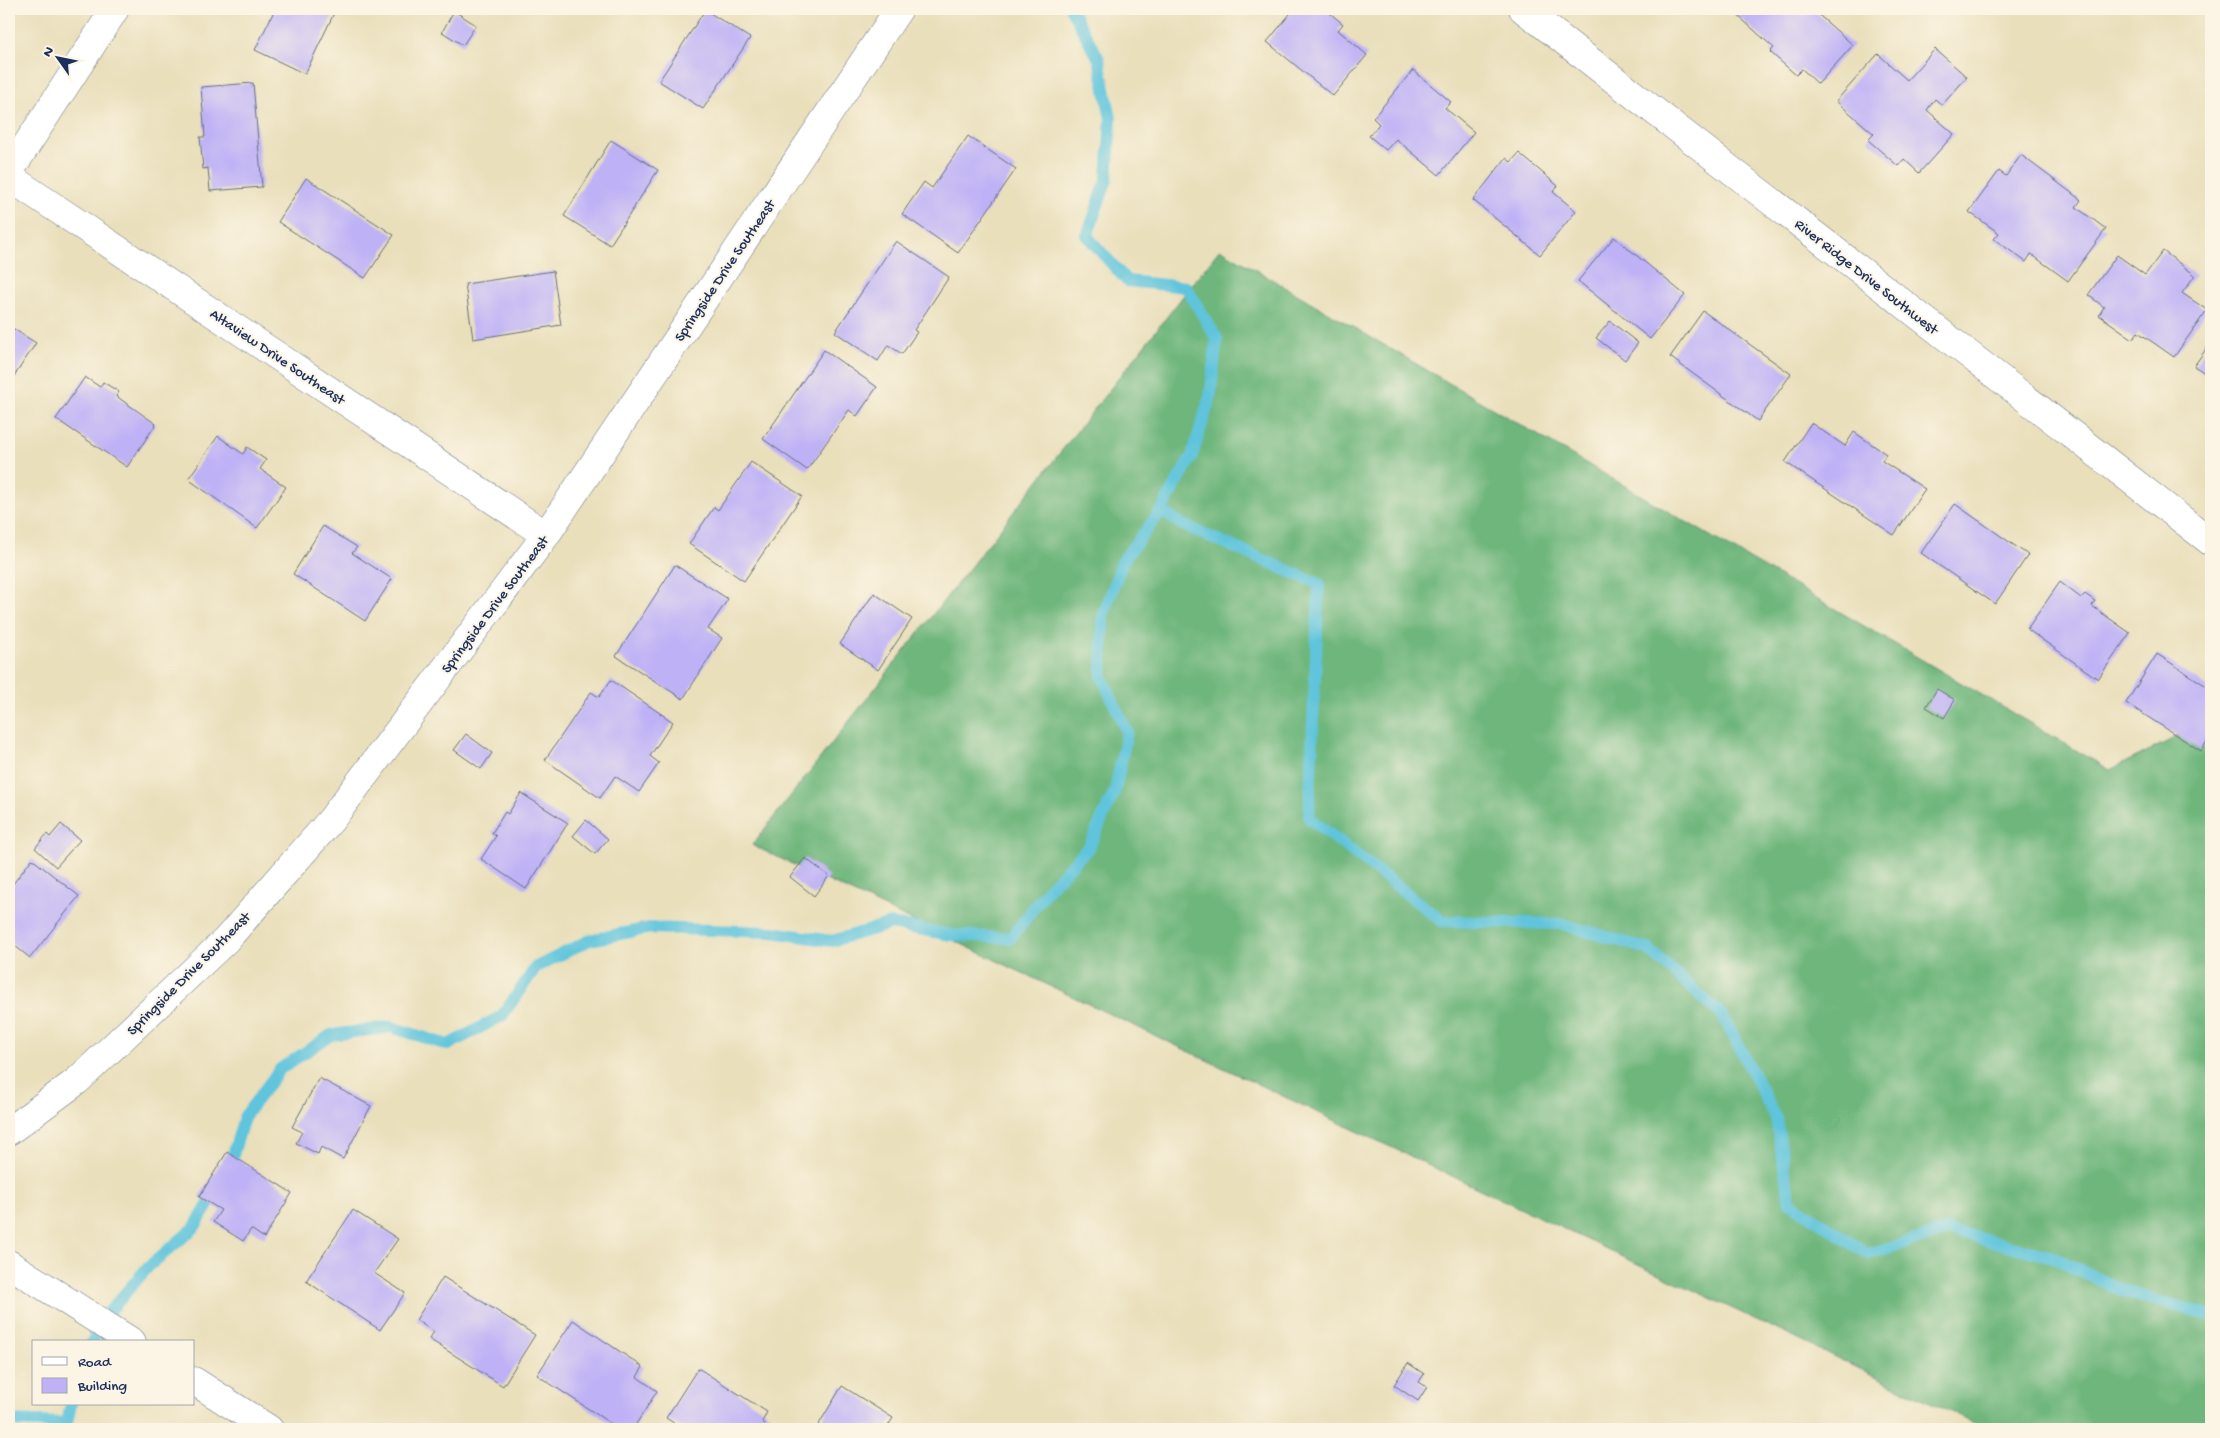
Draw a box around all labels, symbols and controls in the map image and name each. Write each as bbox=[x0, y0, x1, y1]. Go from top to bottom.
north arrow bbox=[32, 32, 82, 82]
text: N bbox=[40, 44, 59, 61]
street label: Springside Drive Southeast bbox=[671, 195, 781, 346]
street label: River Ridge Drive Southwest bbox=[1790, 216, 1943, 340]
street label: Altaview Drive Southeast bbox=[206, 306, 350, 411]
street label: Springside Drive Southeast bbox=[438, 531, 554, 677]
street label: Springside Drive Southeast bbox=[124, 908, 256, 1040]
legend bbox=[32, 1340, 195, 1406]
text: Road bbox=[78, 1354, 112, 1372]
text: Building bbox=[77, 1378, 127, 1396]

